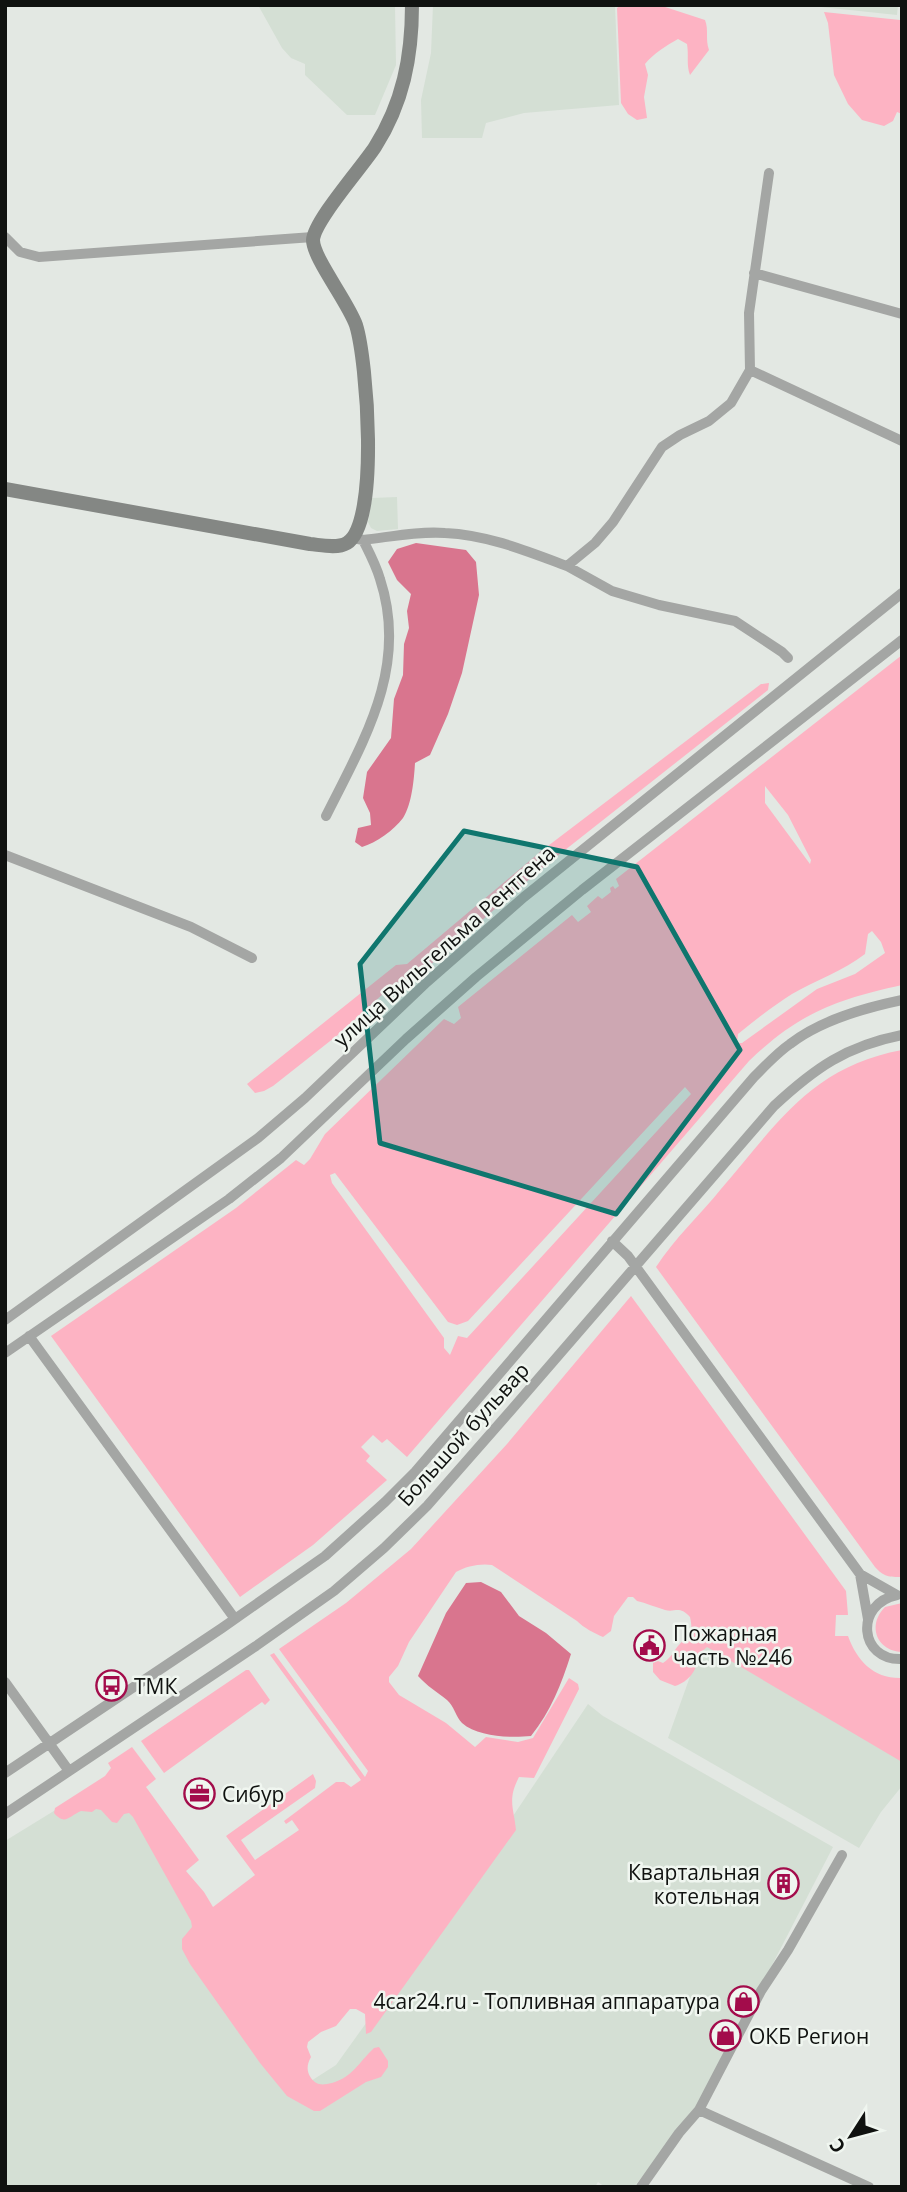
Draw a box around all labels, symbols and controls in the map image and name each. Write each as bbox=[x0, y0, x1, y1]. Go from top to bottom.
street label: улица Вильгельма Рентгена bbox=[327, 839, 561, 1053]
street label: Большой бульвар bbox=[391, 1356, 535, 1512]
place label: Пожарная часть №246 bbox=[673, 1619, 793, 1671]
public building icon: Пожарная часть №246 bbox=[633, 1628, 667, 1662]
bus stop icon: ТМК bbox=[94, 1669, 128, 1703]
place label: ТМК bbox=[134, 1672, 177, 1700]
office icon: Сибур bbox=[182, 1777, 216, 1811]
place label: Сибур bbox=[222, 1780, 284, 1808]
place label: Квартальная котельная bbox=[628, 1858, 760, 1910]
building icon: Квартальная котельная bbox=[766, 1867, 800, 1901]
shop icon: 4car24.ru - Топливная аппаратура bbox=[726, 1984, 760, 2018]
place label: 4car24.ru - Топливная аппаратура bbox=[374, 1987, 720, 2015]
shop icon: ОКБ Регион bbox=[709, 2019, 743, 2053]
place label: ОКБ Регион bbox=[749, 2022, 869, 2050]
north arrow bbox=[816, 2101, 886, 2171]
text: С bbox=[823, 2133, 851, 2159]

